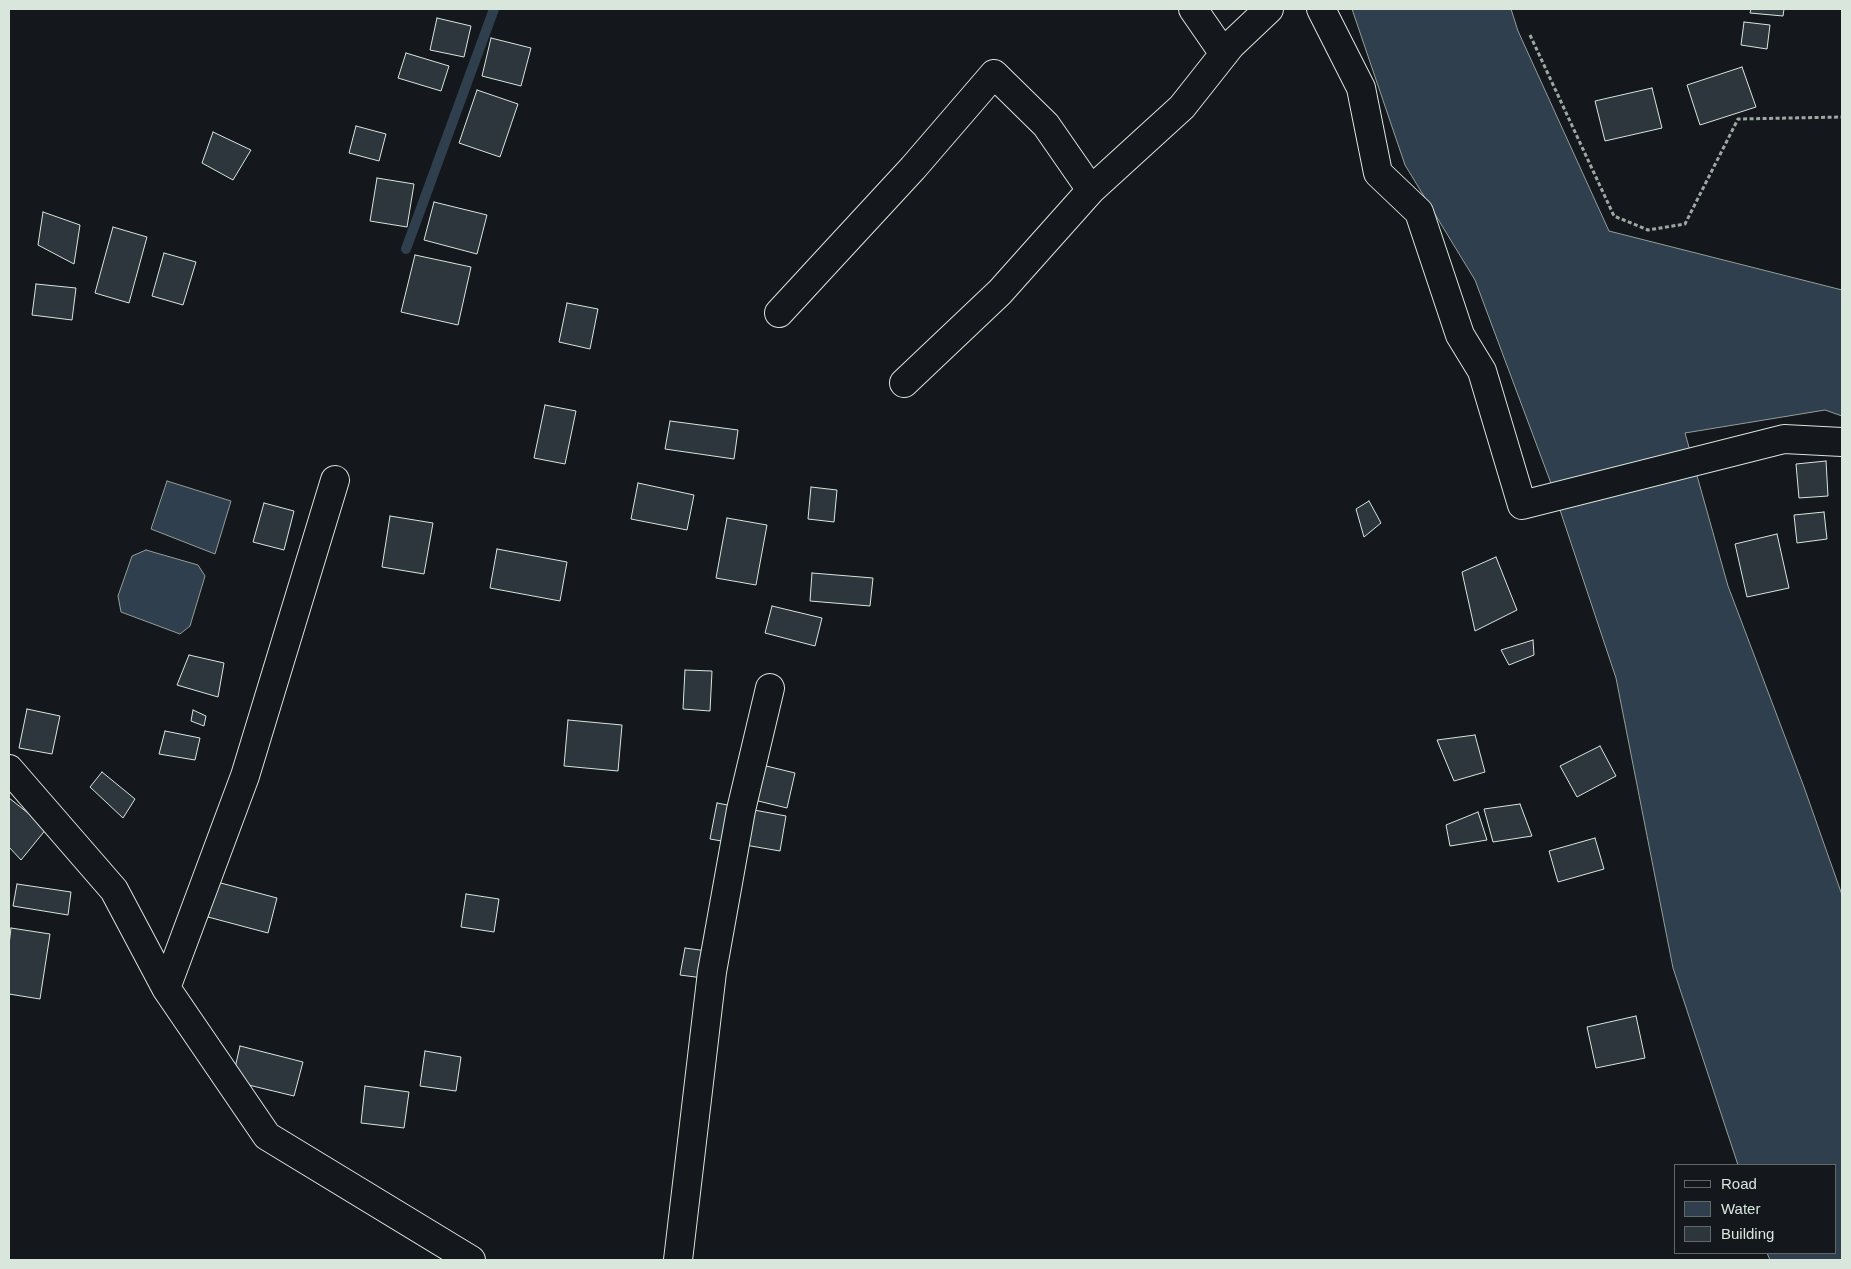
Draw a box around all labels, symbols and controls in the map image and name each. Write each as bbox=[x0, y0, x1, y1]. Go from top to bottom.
legend bbox=[1674, 1164, 1836, 1254]
text: Road bbox=[1721, 1175, 1757, 1192]
text: Water bbox=[1721, 1200, 1760, 1217]
text: Building bbox=[1721, 1225, 1774, 1242]

